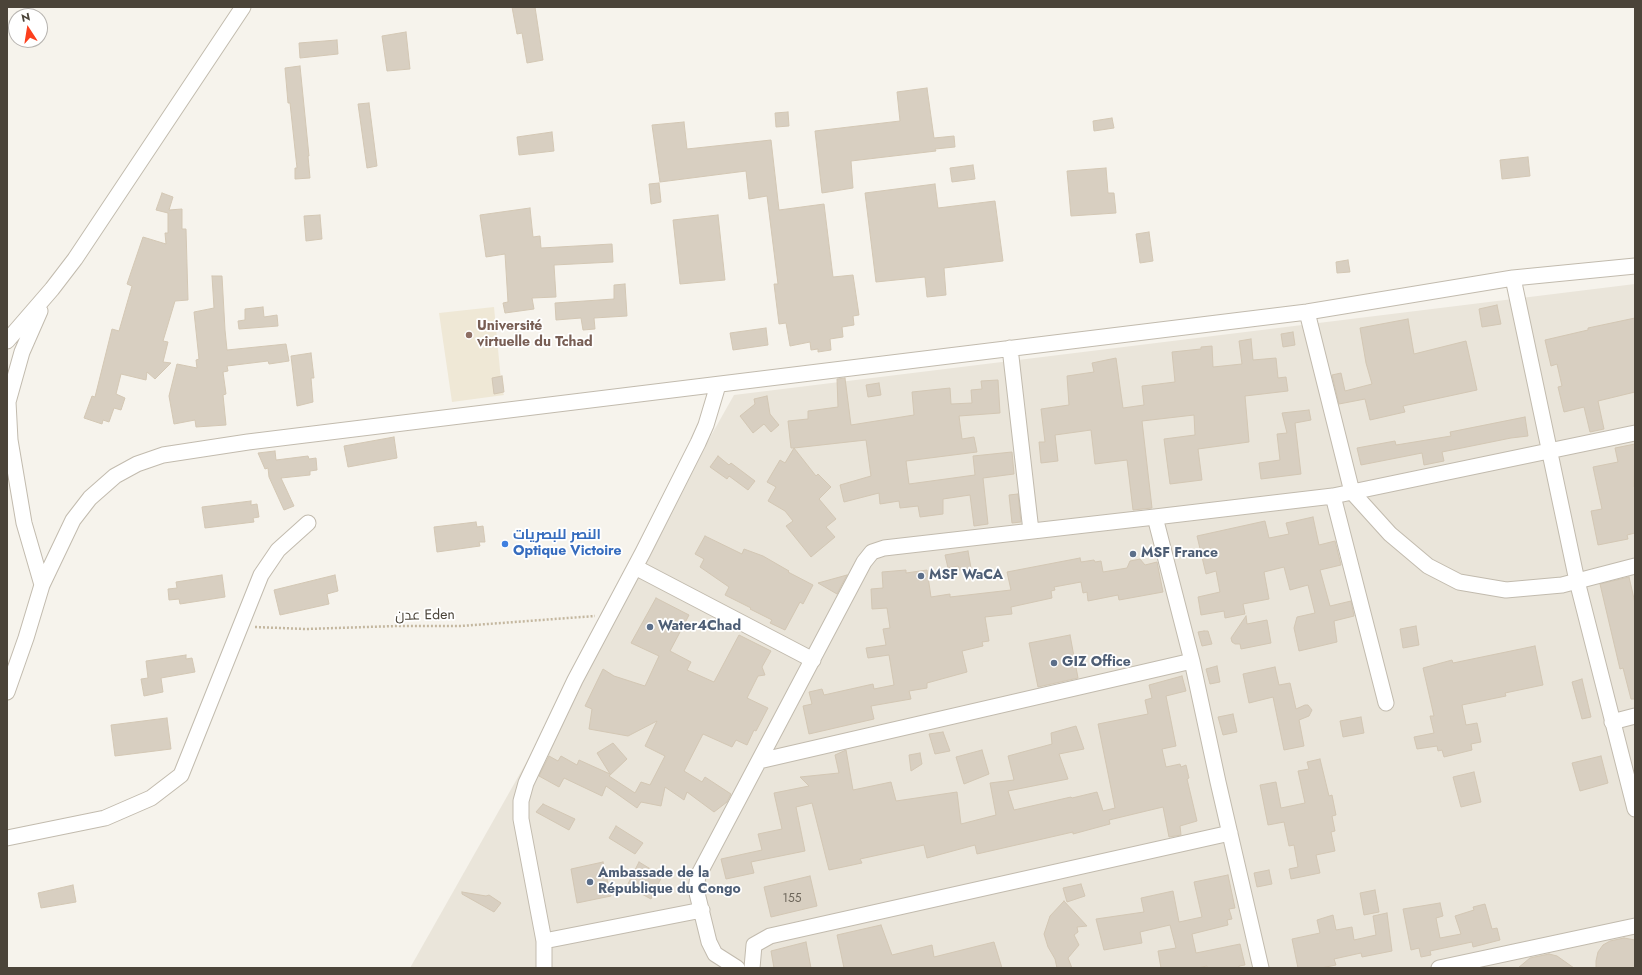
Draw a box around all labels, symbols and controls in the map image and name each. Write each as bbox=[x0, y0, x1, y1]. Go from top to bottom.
north arrow bbox=[8, 8, 48, 48]
text: N bbox=[20, 9, 32, 26]
place label: Université virtuelle du Tchad bbox=[477, 319, 593, 352]
marker: Université virtuelle du Tchad bbox=[464, 330, 474, 340]
place label: النصر للبصريات Optique Victoire bbox=[513, 528, 622, 560]
marker: النصر للبصريات Optique Victoire bbox=[500, 539, 510, 549]
place label: MSF France bbox=[1141, 546, 1218, 562]
marker: MSF France bbox=[1128, 549, 1138, 559]
place label: MSF WaCA bbox=[929, 568, 1003, 584]
marker: MSF WaCA bbox=[916, 571, 926, 581]
street label: عدن Eden bbox=[395, 607, 455, 625]
place label: Water4Chad bbox=[658, 619, 741, 635]
marker: Water4Chad bbox=[645, 622, 655, 632]
place label: GIZ Office bbox=[1062, 655, 1131, 671]
marker: GIZ Office bbox=[1049, 658, 1059, 668]
place label: Ambassade de la République du Congo bbox=[598, 866, 741, 898]
marker: Ambassade de la République du Congo bbox=[585, 877, 595, 887]
house number: 155 bbox=[783, 892, 801, 906]

